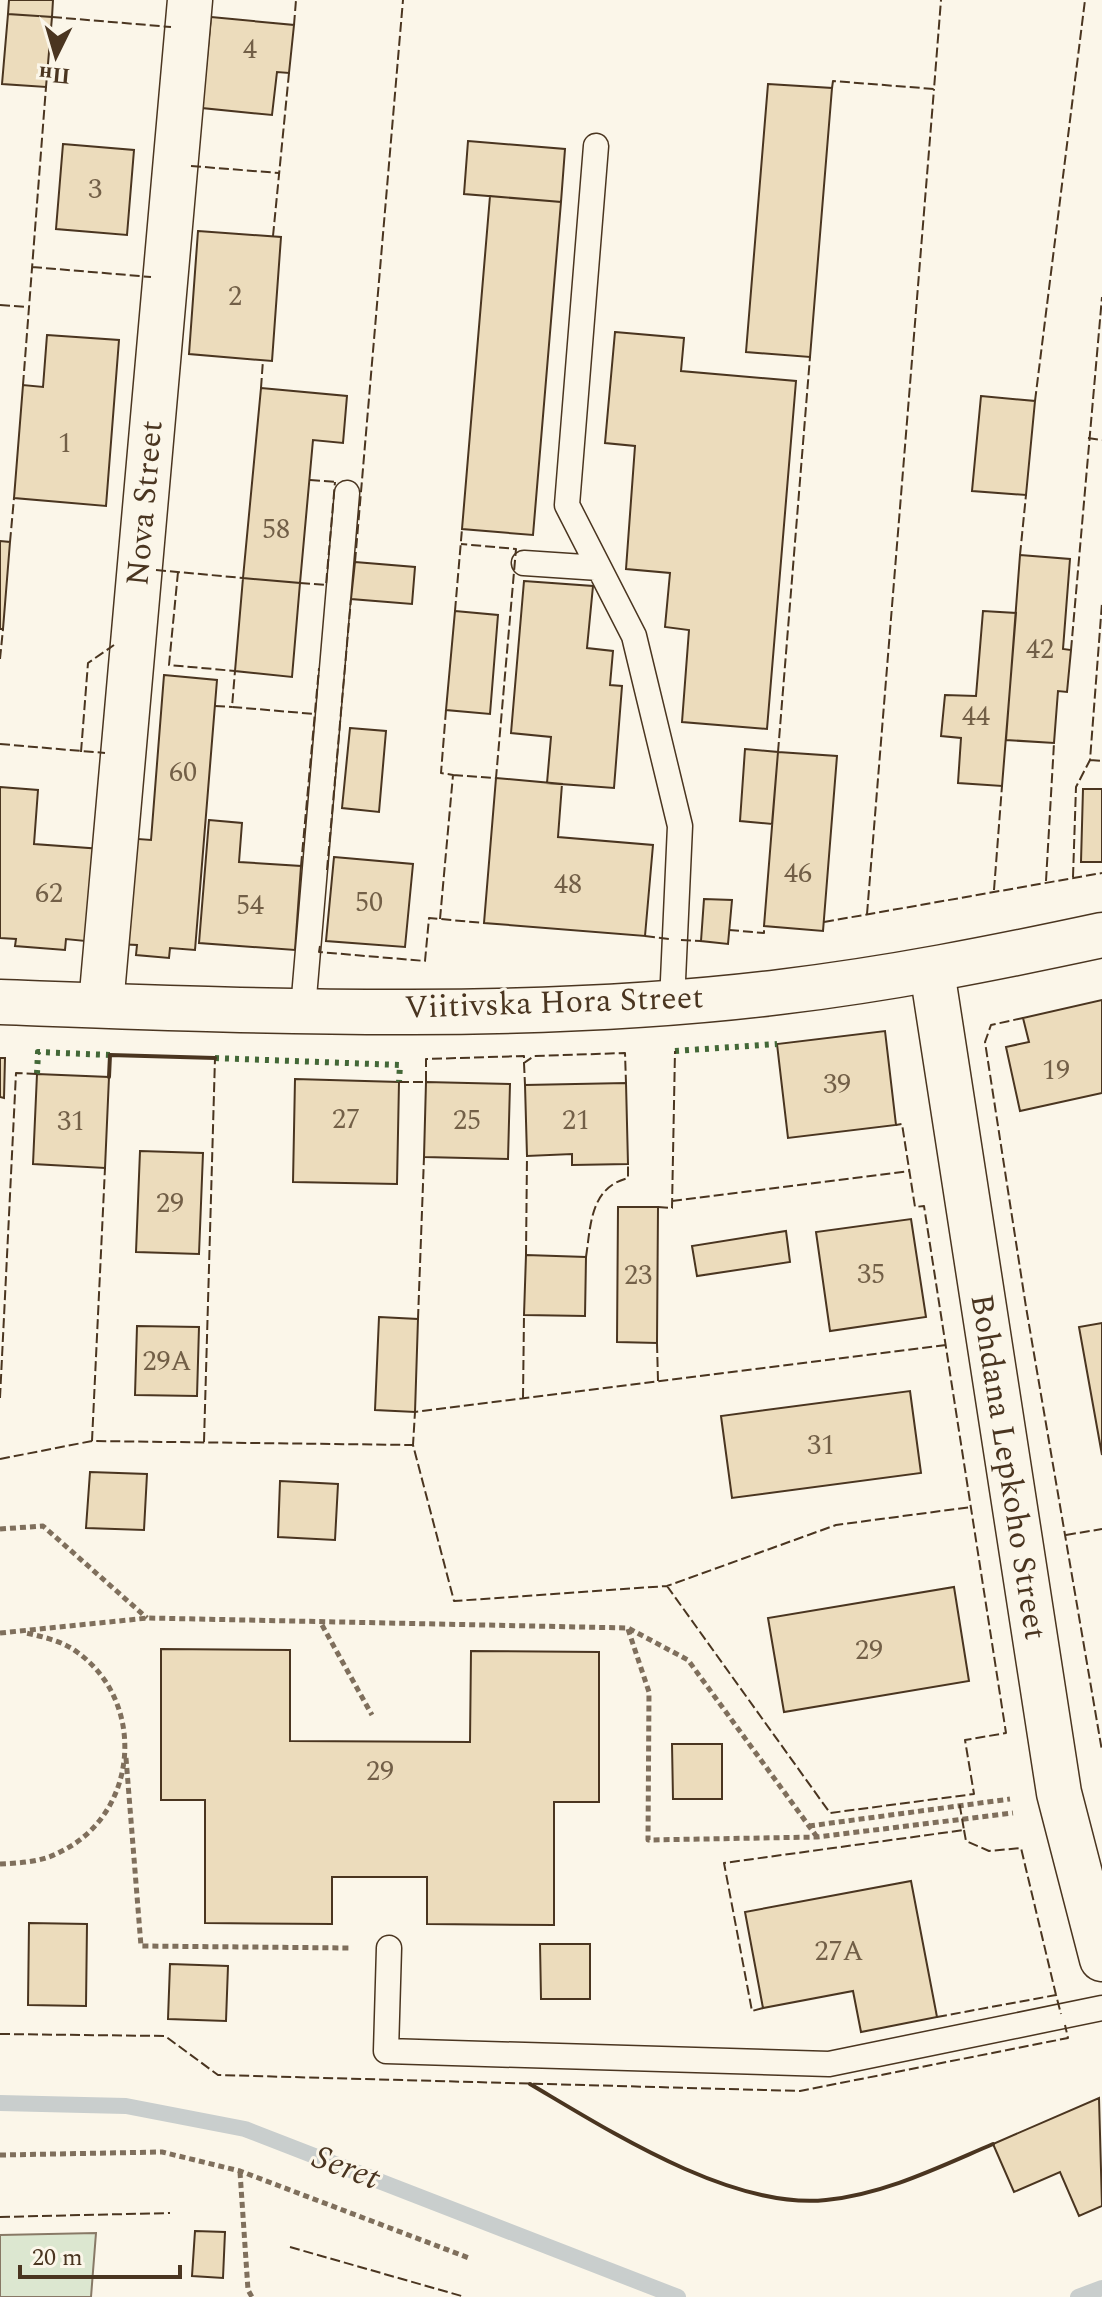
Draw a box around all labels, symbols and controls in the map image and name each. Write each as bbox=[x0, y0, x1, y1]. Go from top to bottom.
north arrow bbox=[16, 16, 96, 96]
house number: 4 bbox=[243, 28, 257, 71]
text: Пн bbox=[37, 57, 72, 92]
house number: 3 bbox=[88, 168, 102, 211]
house number: 2 bbox=[228, 275, 242, 318]
street label: Nova Street bbox=[113, 418, 177, 588]
house number: 1 bbox=[58, 422, 72, 465]
house number: 58 bbox=[262, 508, 290, 551]
house number: 42 bbox=[1026, 628, 1054, 671]
house number: 44 bbox=[962, 695, 990, 738]
house number: 60 bbox=[169, 751, 197, 794]
house number: 46 bbox=[784, 852, 812, 895]
house number: 48 bbox=[554, 863, 582, 906]
house number: 62 bbox=[35, 872, 63, 915]
house number: 50 bbox=[355, 881, 383, 924]
house number: 54 bbox=[236, 884, 264, 927]
street label: Viitivska Hora Street bbox=[404, 973, 704, 1033]
house number: 19 bbox=[1042, 1049, 1070, 1092]
house number: 39 bbox=[823, 1063, 851, 1106]
house number: 27 bbox=[332, 1098, 360, 1141]
house number: 25 bbox=[453, 1099, 481, 1142]
house number: 21 bbox=[562, 1099, 590, 1142]
house number: 31 bbox=[57, 1100, 85, 1143]
house number: 29 bbox=[156, 1182, 184, 1225]
house number: 35 bbox=[857, 1253, 885, 1296]
house number: 23 bbox=[624, 1254, 652, 1297]
street label: Bohdana Lepkoho Street bbox=[956, 1291, 1060, 1643]
house number: 29А bbox=[142, 1340, 192, 1383]
house number: 31 bbox=[807, 1424, 835, 1467]
house number: 29 bbox=[855, 1629, 883, 1672]
house number: 29 bbox=[366, 1750, 394, 1793]
house number: 27А bbox=[814, 1930, 864, 1973]
water label: Seret bbox=[305, 2132, 388, 2205]
scale bar bbox=[20, 2229, 180, 2279]
text: 20 m bbox=[32, 2240, 83, 2276]

